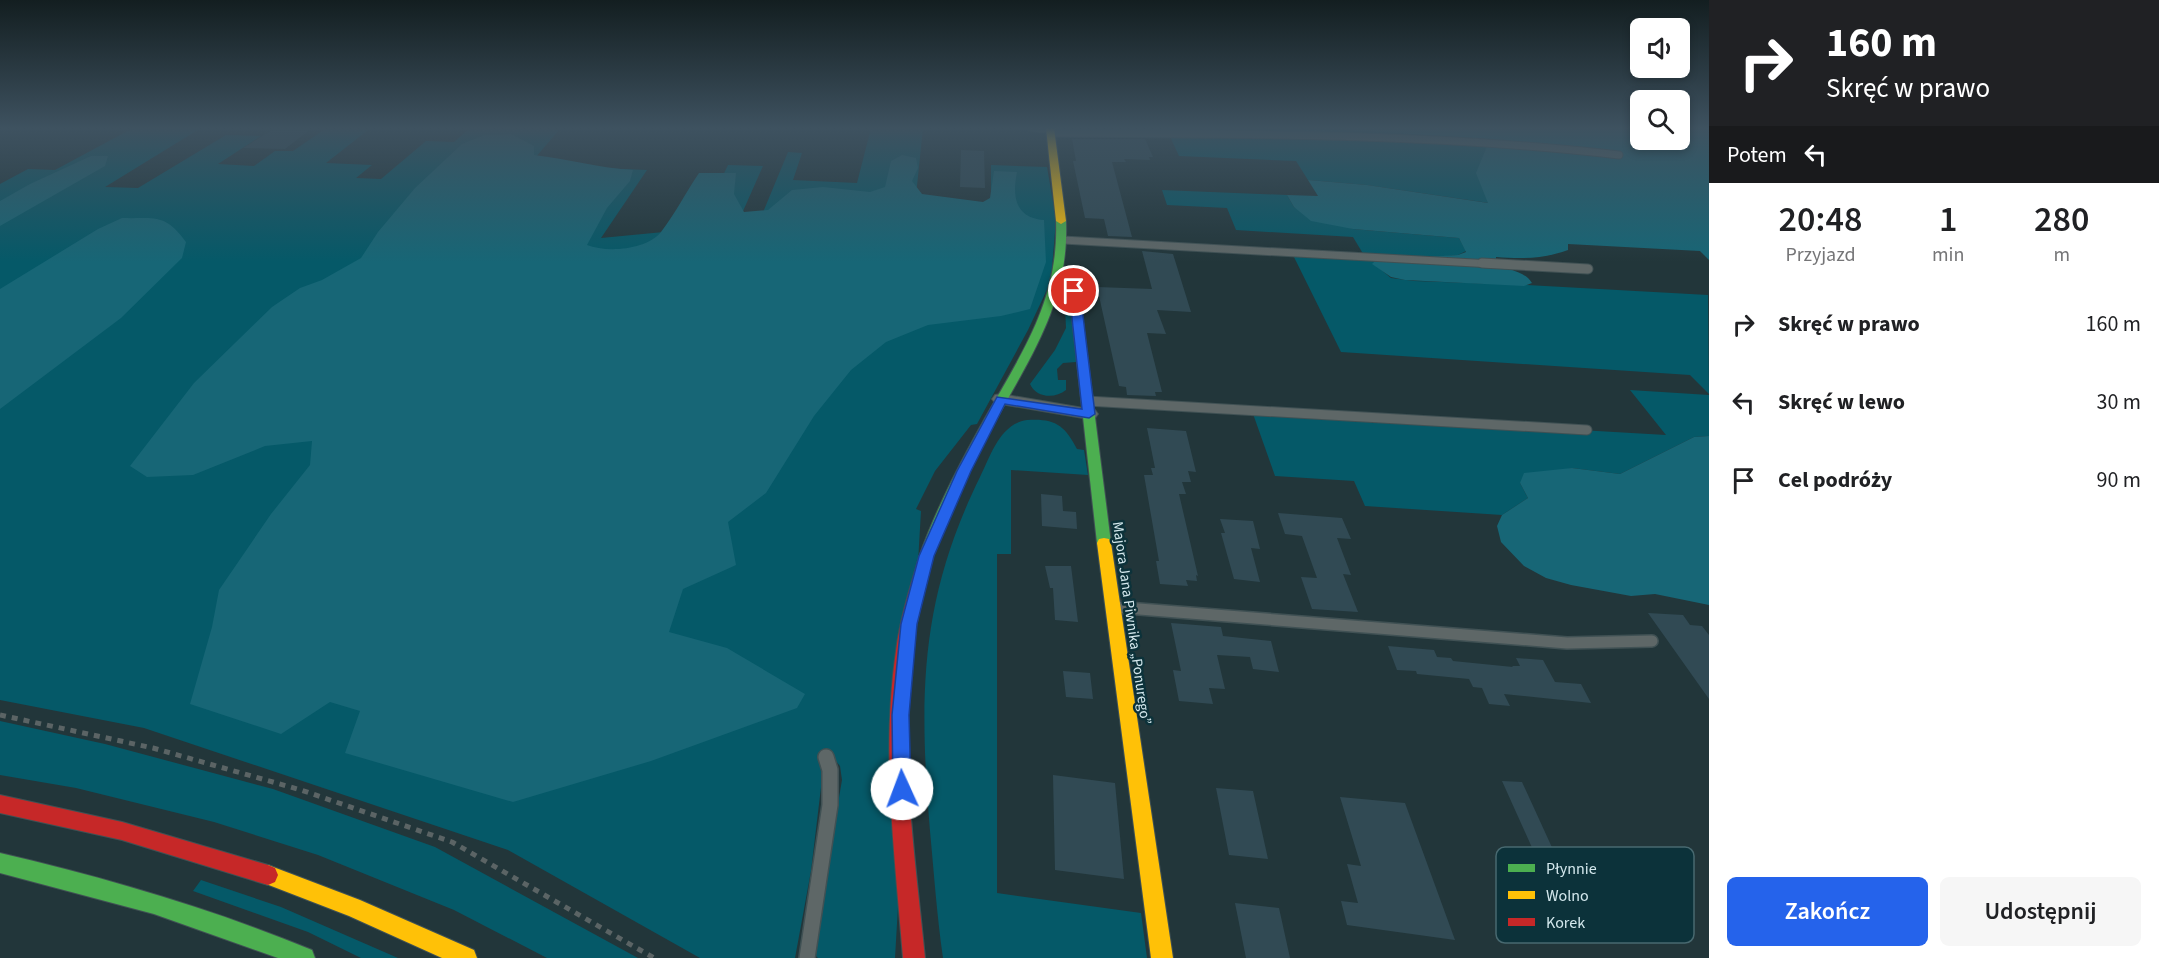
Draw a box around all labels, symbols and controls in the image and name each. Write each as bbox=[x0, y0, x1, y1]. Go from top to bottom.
text: 160 m bbox=[1826, 13, 1937, 73]
map controls bbox=[1630, 18, 1690, 150]
button: sound bbox=[1630, 18, 1690, 78]
icon: right bbox=[1727, 24, 1805, 102]
text: Skręć w prawo bbox=[1826, 69, 1990, 108]
button: search bbox=[1630, 90, 1690, 150]
icon: left bbox=[1799, 138, 1832, 171]
text: Potem bbox=[1727, 139, 1787, 171]
text: 20:48 bbox=[1779, 194, 1862, 245]
text: 1 bbox=[1939, 194, 1957, 245]
text: 280 bbox=[2034, 194, 2089, 245]
text: Przyjazd bbox=[1785, 241, 1856, 269]
text: min bbox=[1932, 241, 1964, 269]
text: m bbox=[2053, 241, 2070, 269]
pin bbox=[1048, 265, 1099, 316]
icon: arrive bbox=[1057, 274, 1090, 307]
icon: right bbox=[1727, 308, 1760, 341]
text: Skręć w prawo bbox=[1778, 308, 1920, 340]
text: 160 m bbox=[2086, 308, 2141, 340]
icon: left bbox=[1727, 386, 1760, 419]
text: Skręć w lewo bbox=[1778, 386, 1905, 418]
text: 30 m bbox=[2096, 386, 2141, 418]
icon: arrive bbox=[1727, 464, 1760, 497]
text: Cel podróży bbox=[1778, 464, 1892, 496]
text: 90 m bbox=[2096, 464, 2141, 496]
street label: Majora Jana Piwnika „Ponurego” bbox=[1107, 520, 1156, 726]
position arrow bbox=[870, 757, 934, 821]
legend bbox=[1496, 847, 1694, 943]
text: Płynnie bbox=[1546, 858, 1597, 880]
button: Zakończ bbox=[1727, 877, 1928, 946]
button: Udostępnij bbox=[1940, 877, 2141, 946]
text: Wolno bbox=[1546, 885, 1589, 907]
text: Korek bbox=[1546, 912, 1585, 934]

